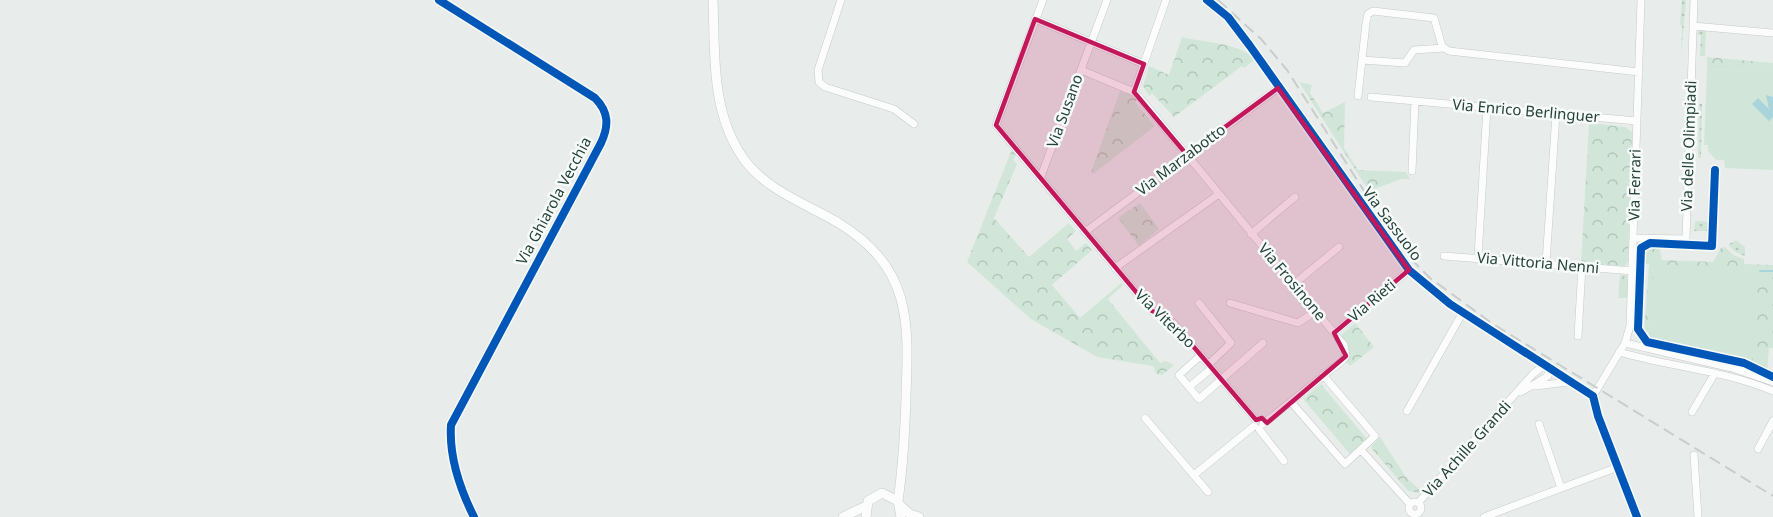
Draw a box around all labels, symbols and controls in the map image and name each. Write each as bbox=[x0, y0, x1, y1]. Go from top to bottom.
street label: Via Susano bbox=[1042, 71, 1087, 150]
street label: Via delle Olimpiadi bbox=[1676, 80, 1700, 212]
street label: Via Enrico Berlinguer bbox=[1452, 94, 1600, 126]
street label: Via Marzabotto bbox=[1132, 119, 1229, 199]
street label: Via Ghiarola Vecchia bbox=[511, 133, 595, 268]
street label: Via Ferrari bbox=[1623, 149, 1645, 221]
street label: Via Sassuolo bbox=[1358, 182, 1427, 264]
street label: Via Frosinone bbox=[1255, 239, 1331, 324]
street label: Via Vittoria Nenni bbox=[1476, 247, 1600, 277]
street label: Via Rieti bbox=[1343, 275, 1399, 326]
street label: Via Viterbo bbox=[1131, 285, 1200, 352]
street label: Via Achille Grandi bbox=[1418, 396, 1515, 501]

